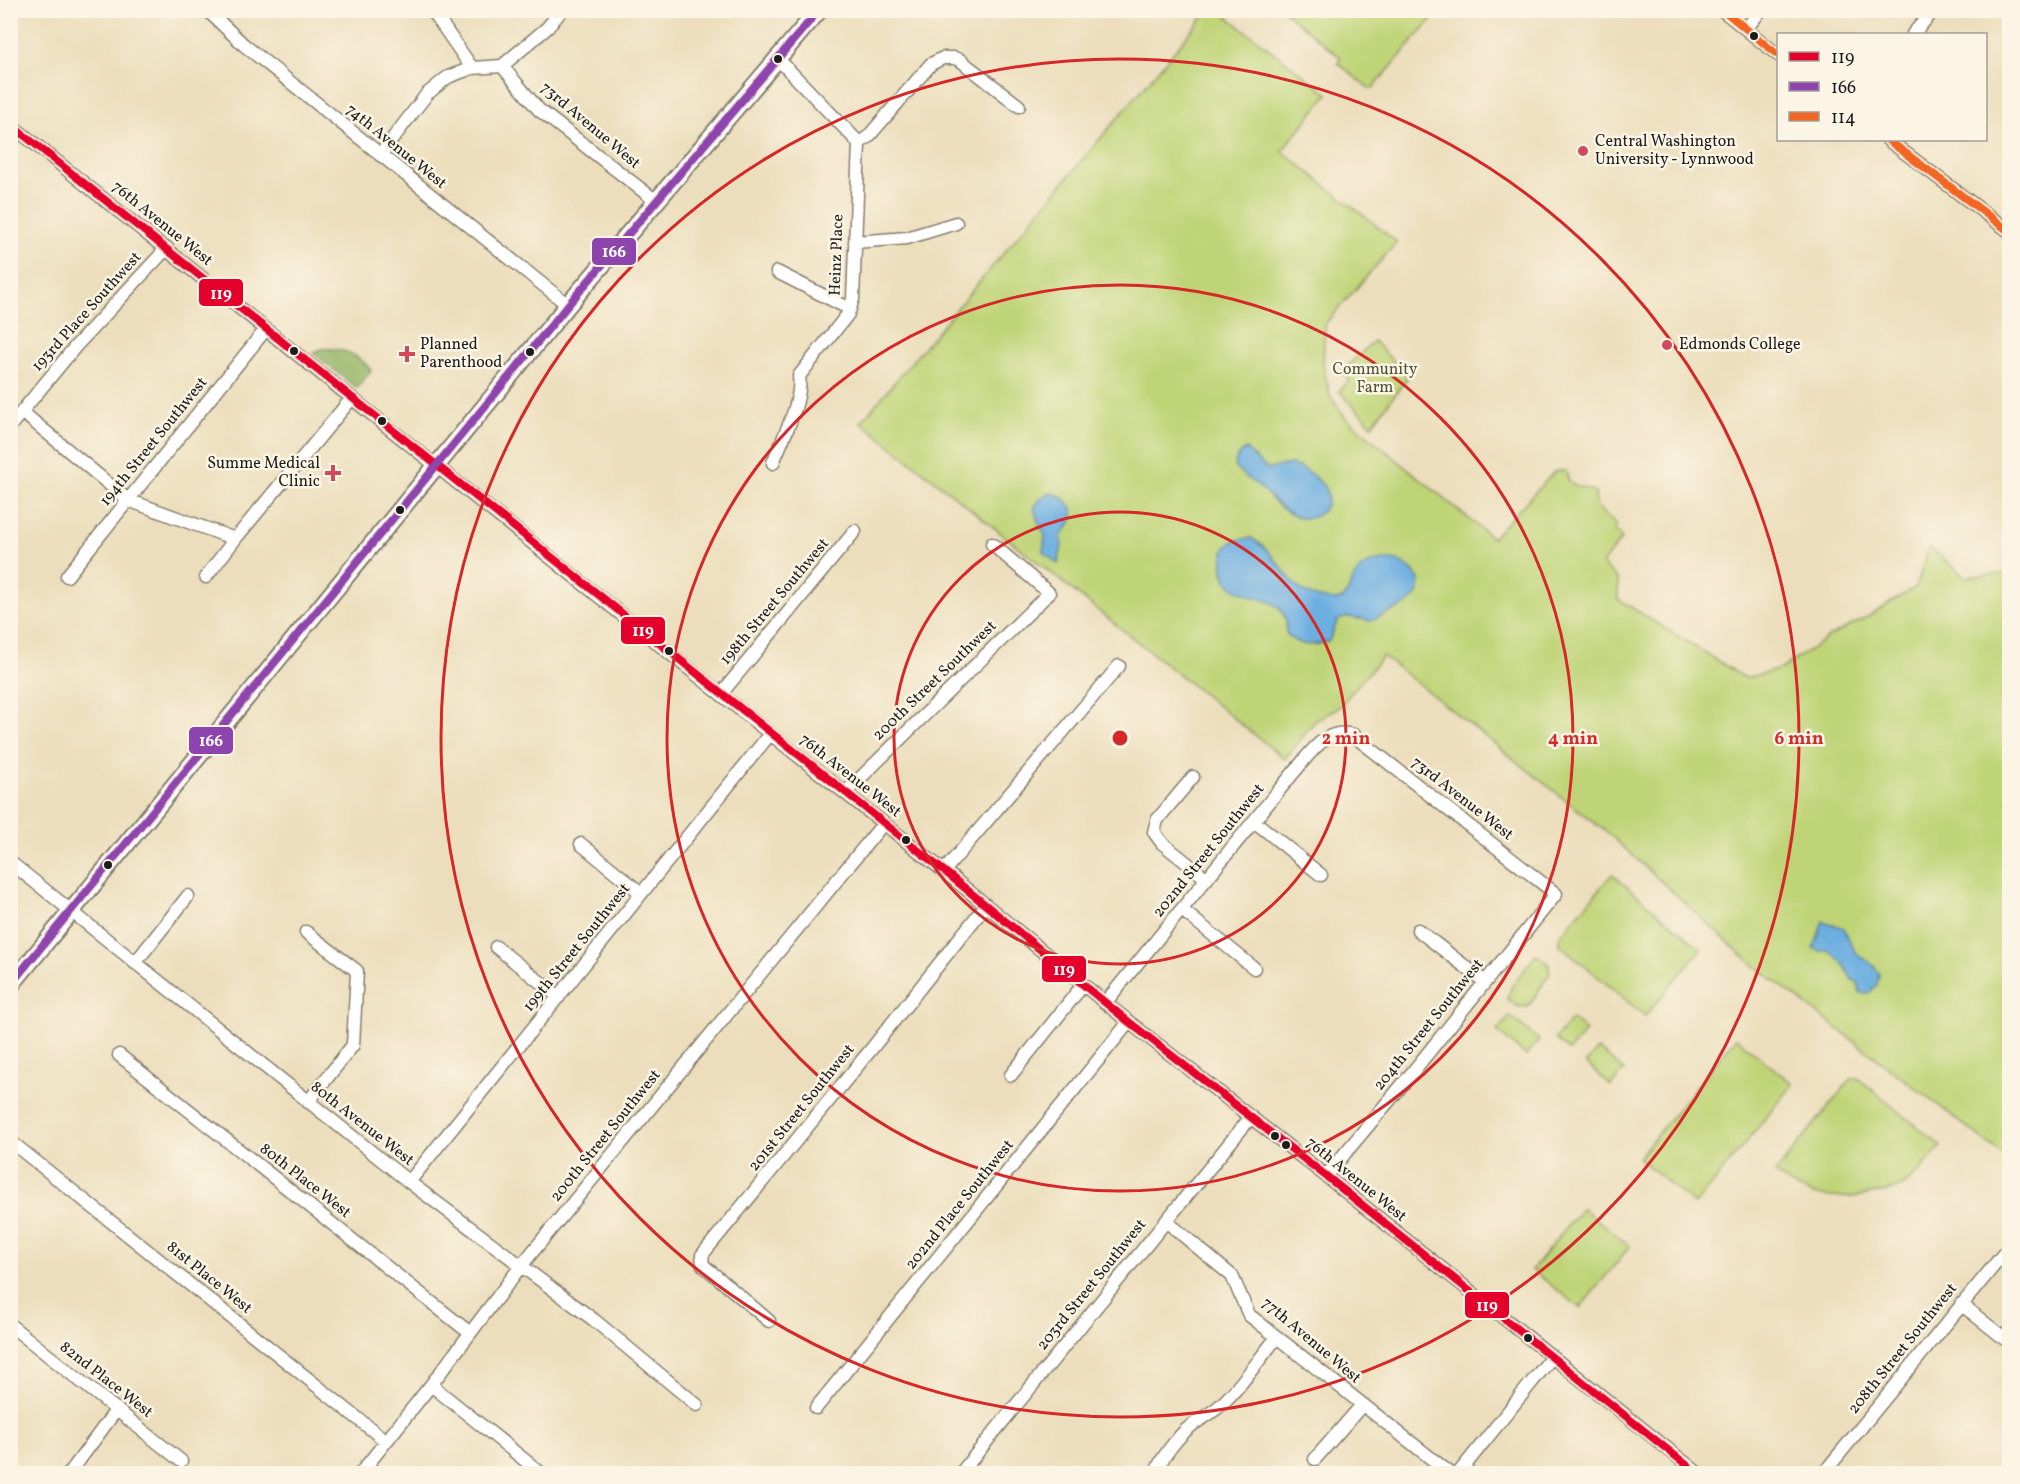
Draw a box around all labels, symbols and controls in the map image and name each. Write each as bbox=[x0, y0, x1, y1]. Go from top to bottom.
unlabelled marker bbox=[1748, 30, 1760, 42]
legend bbox=[1777, 33, 1987, 141]
text: 119 bbox=[1831, 46, 1854, 71]
unlabelled marker bbox=[772, 53, 784, 65]
text: 166 bbox=[1831, 76, 1856, 101]
street label: 73rd Avenue West bbox=[535, 78, 645, 175]
street label: 74th Avenue West bbox=[341, 99, 451, 195]
text: 114 bbox=[1831, 106, 1856, 131]
place label: Central Washington University - Lynnwood bbox=[1595, 131, 1754, 171]
marker: Central Washington University - Lynnwood bbox=[1576, 144, 1590, 158]
street label: 76th Avenue West bbox=[107, 176, 217, 272]
street label: Heinz Place bbox=[825, 214, 849, 296]
line badge: 166 bbox=[591, 237, 637, 266]
text: 166 bbox=[602, 242, 626, 264]
street label: 193rd Place Southwest bbox=[27, 247, 147, 377]
line badge: 119 bbox=[198, 278, 244, 307]
text: 119 bbox=[210, 284, 232, 306]
place label: Planned Parenthood bbox=[420, 334, 502, 374]
place label: Edmonds College bbox=[1679, 334, 1801, 356]
marker: Edmonds College bbox=[1660, 338, 1674, 352]
unlabelled marker bbox=[288, 345, 300, 357]
marker: Planned Parenthood bbox=[398, 345, 416, 363]
unlabelled marker bbox=[524, 346, 536, 358]
park label: Community Farm bbox=[1333, 359, 1418, 399]
street label: 194th Street Southwest bbox=[95, 372, 213, 511]
unlabelled marker bbox=[376, 415, 388, 427]
place label: Summe Medical Clinic bbox=[207, 453, 320, 493]
marker: Summe Medical Clinic bbox=[324, 464, 342, 482]
unlabelled marker bbox=[394, 504, 406, 516]
street label: 198th Street Southwest bbox=[715, 534, 835, 670]
line badge: 119 bbox=[620, 616, 666, 645]
street label: 200th Street Southwest bbox=[868, 616, 1002, 746]
text: 119 bbox=[632, 621, 654, 643]
unlabelled marker bbox=[663, 645, 675, 657]
line badge: 166 bbox=[188, 726, 234, 755]
text: 2 min bbox=[1322, 727, 1370, 752]
text: 4 min bbox=[1548, 727, 1598, 752]
text: 6 min bbox=[1774, 727, 1824, 752]
centre of rings bbox=[1110, 728, 1130, 748]
street label: 76th Avenue West bbox=[794, 729, 906, 823]
text: 166 bbox=[199, 731, 223, 753]
street label: 73rd Avenue West bbox=[1406, 752, 1518, 846]
street label: 202nd Street Southwest bbox=[1148, 779, 1270, 923]
unlabelled marker bbox=[900, 834, 912, 846]
unlabelled marker bbox=[102, 859, 114, 871]
street label: 199th Street Southwest bbox=[518, 879, 636, 1017]
street label: 204th Street Southwest bbox=[1369, 954, 1489, 1096]
line badge: 119 bbox=[1041, 955, 1087, 983]
text: 119 bbox=[1053, 960, 1075, 982]
street label: 201st Street Southwest bbox=[744, 1039, 861, 1176]
street label: 200th Street Southwest bbox=[546, 1065, 667, 1207]
street label: 80th Avenue West bbox=[306, 1077, 419, 1172]
unlabelled marker bbox=[1269, 1130, 1281, 1142]
street label: 76th Avenue West bbox=[1301, 1132, 1411, 1228]
street label: 202nd Place Southwest bbox=[901, 1135, 1020, 1275]
street label: 80th Place West bbox=[255, 1138, 356, 1224]
unlabelled marker bbox=[1280, 1139, 1292, 1151]
street label: 203rd Street Southwest bbox=[1032, 1214, 1152, 1355]
street label: 81st Place West bbox=[162, 1237, 257, 1320]
street label: 208th Street Southwest bbox=[1843, 1279, 1963, 1419]
line badge: 119 bbox=[1464, 1291, 1510, 1319]
street label: 77th Avenue West bbox=[1257, 1293, 1366, 1389]
text: 119 bbox=[1476, 1296, 1498, 1318]
unlabelled marker bbox=[1522, 1332, 1534, 1344]
street label: 82nd Place West bbox=[55, 1337, 158, 1424]

